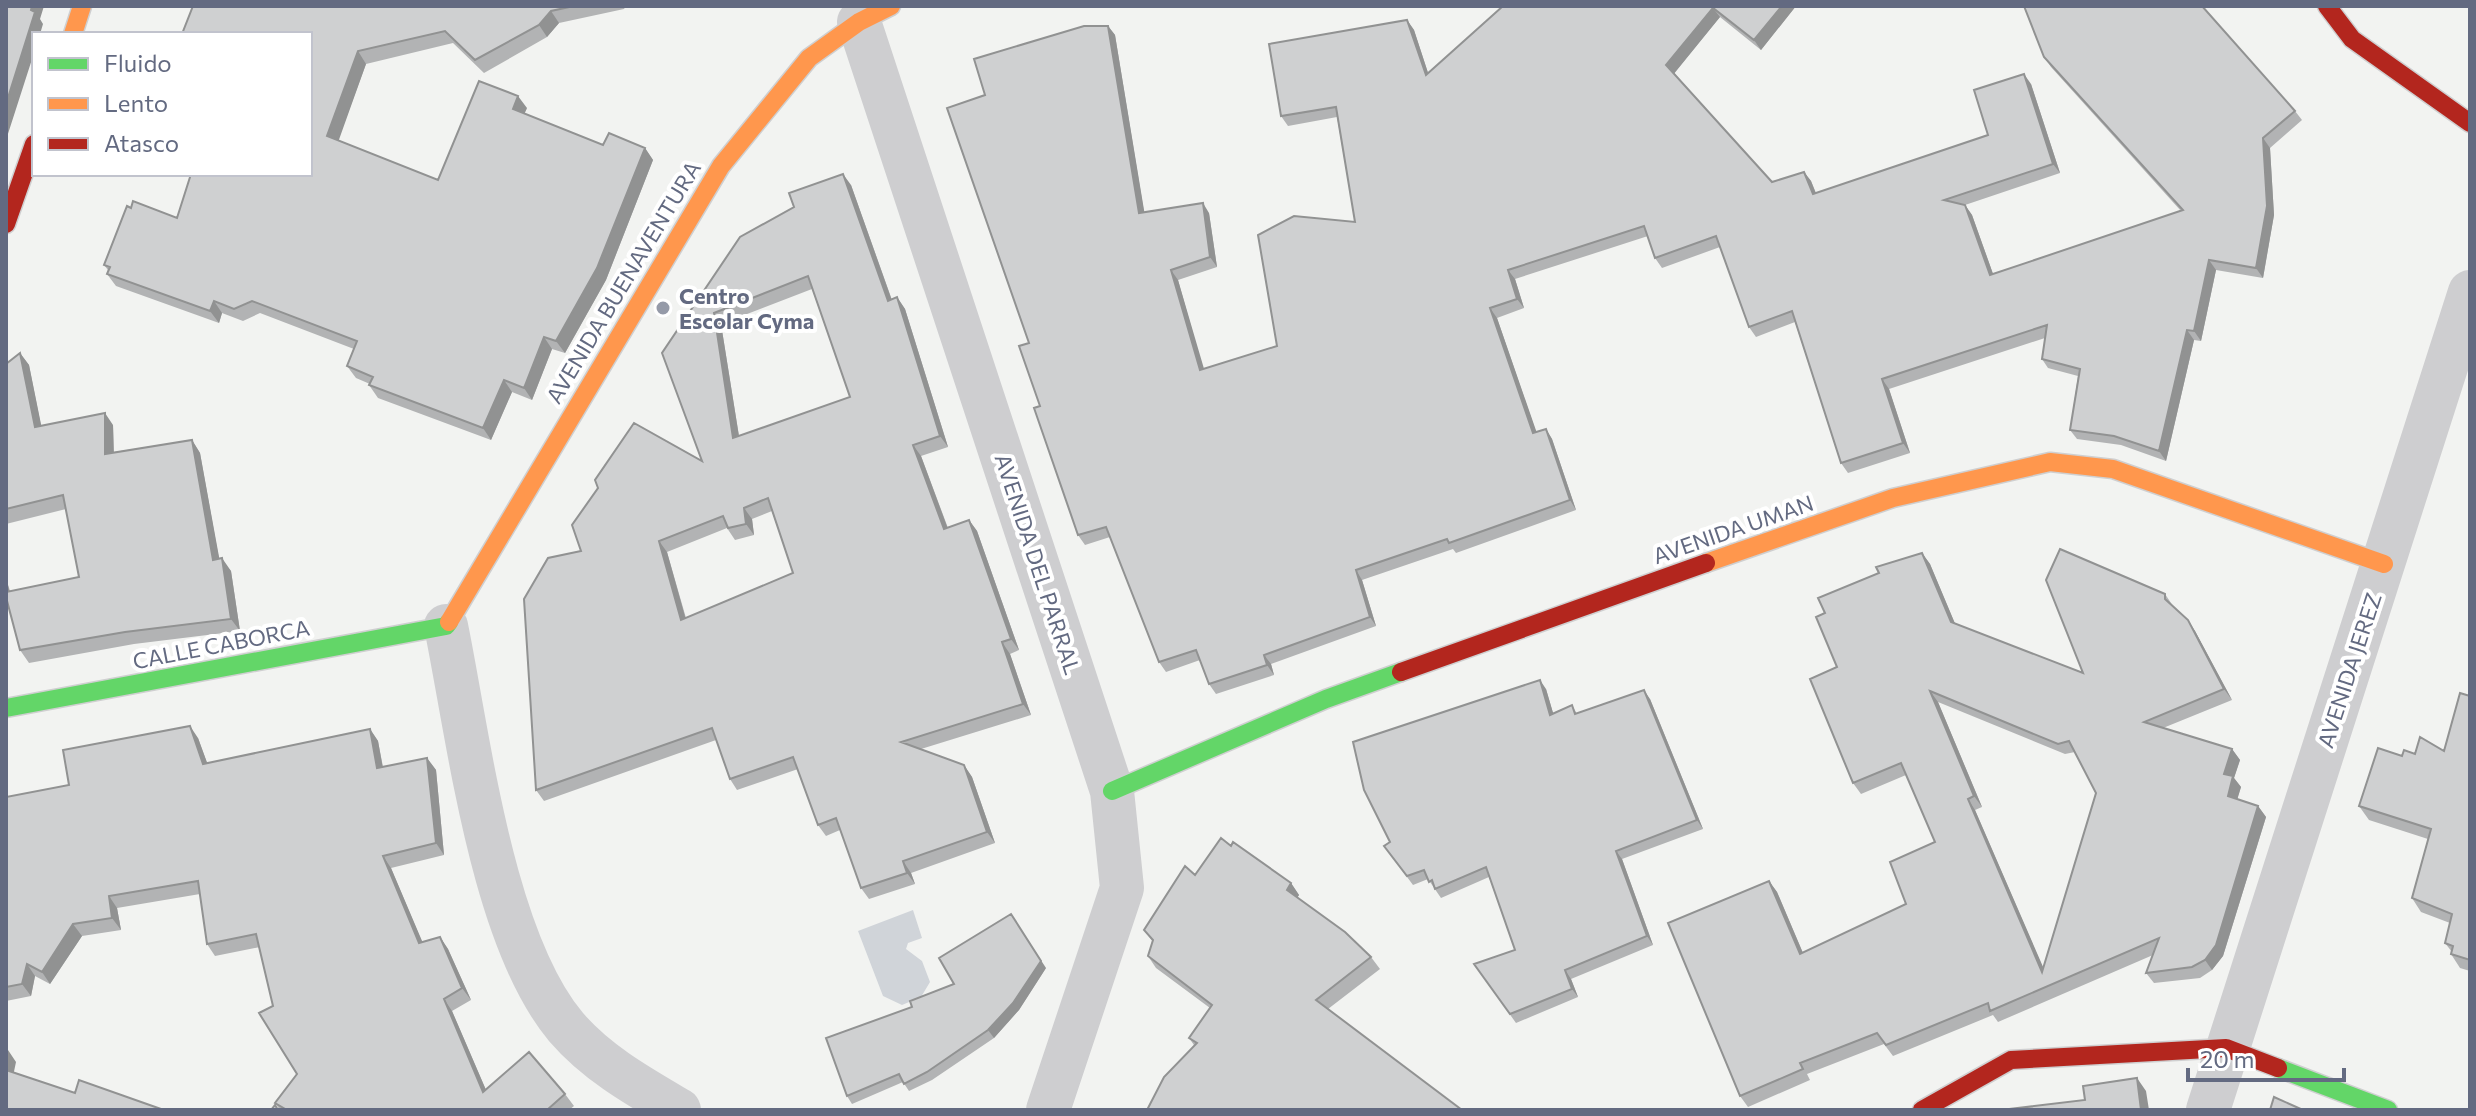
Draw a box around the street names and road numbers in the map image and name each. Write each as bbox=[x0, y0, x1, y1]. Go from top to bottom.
street label: AVENIDA BUENAVENTURA bbox=[540, 156, 706, 408]
street label: AVENIDA DEL PARRAL bbox=[990, 450, 1086, 678]
street label: AVENIDA UMAN bbox=[1649, 489, 1817, 569]
street label: AVENIDA JEREZ bbox=[2311, 589, 2387, 751]
street label: CALLE CABORCA bbox=[130, 614, 312, 674]

